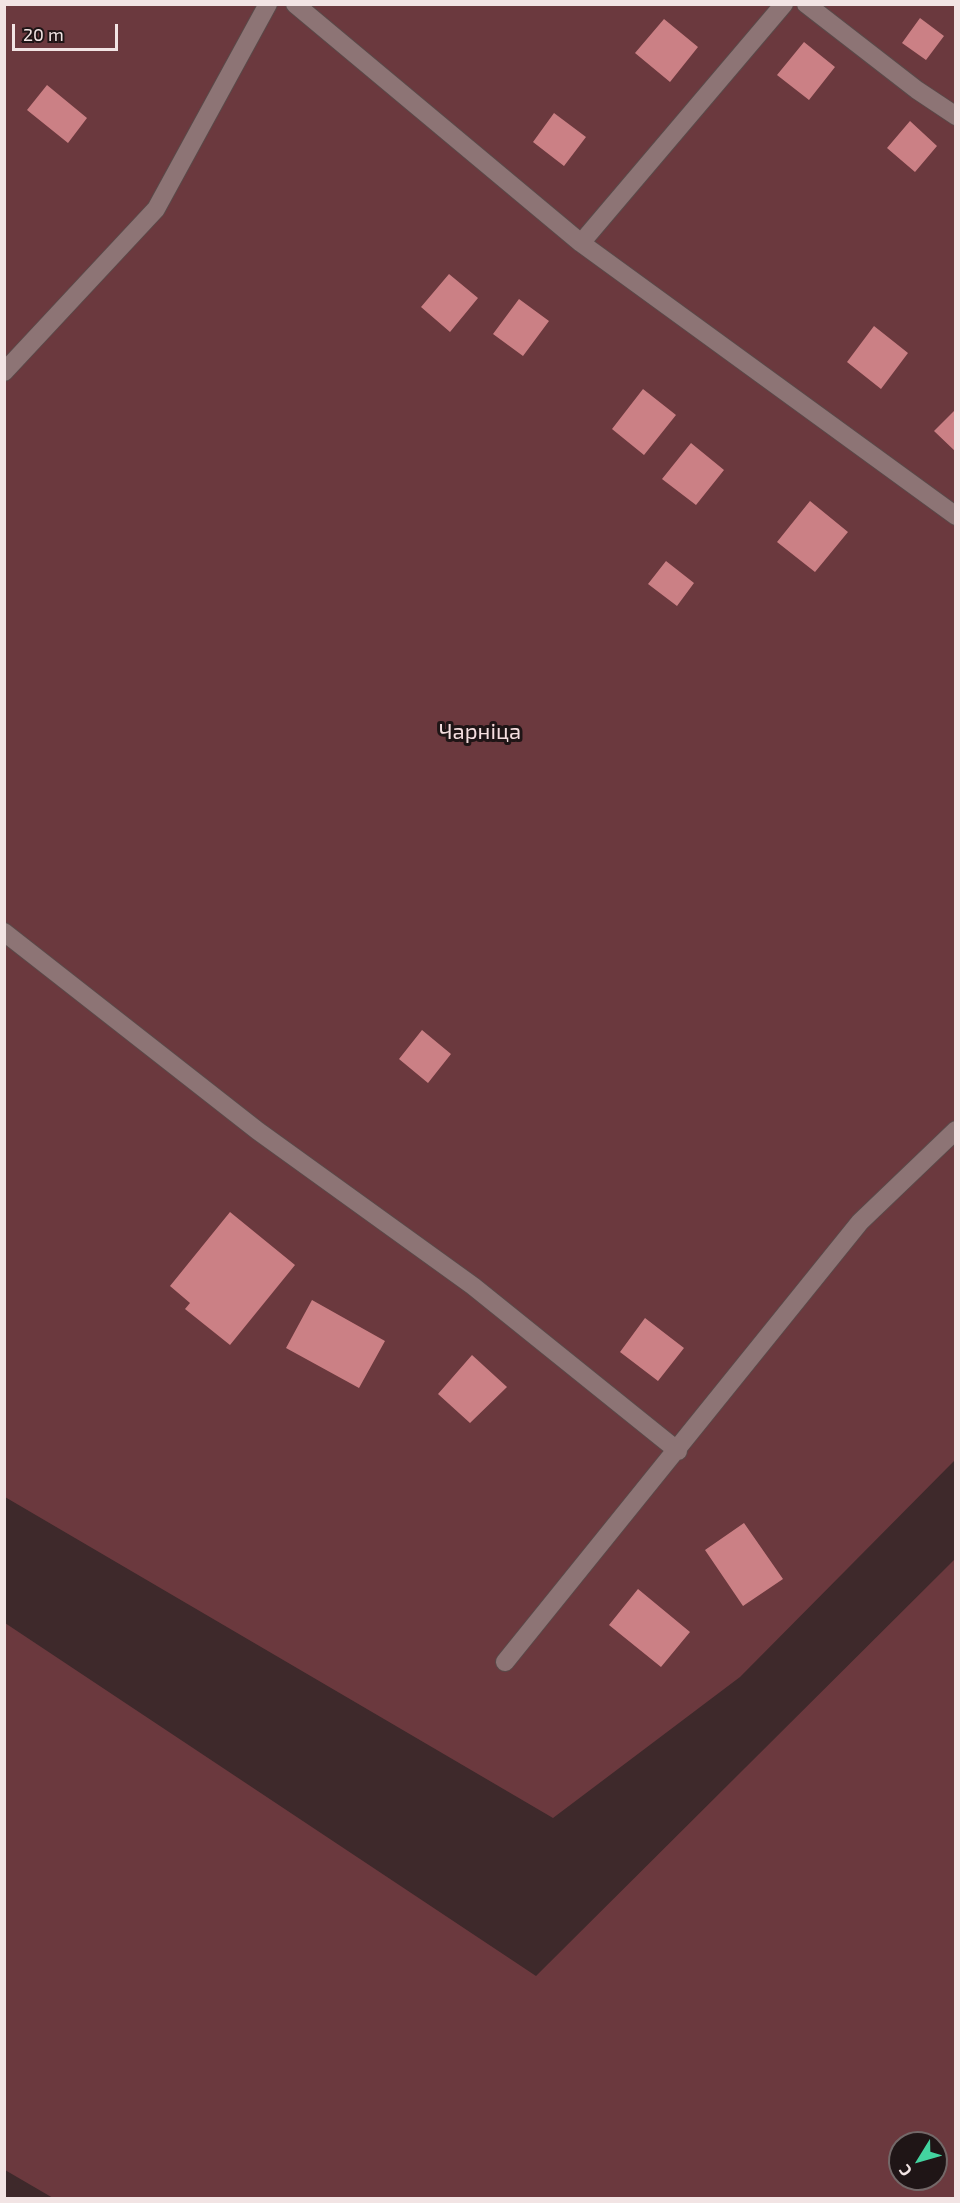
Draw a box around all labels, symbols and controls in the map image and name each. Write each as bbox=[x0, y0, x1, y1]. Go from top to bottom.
scale bar bbox=[15, 12, 122, 50]
text: 20 m bbox=[23, 23, 64, 45]
park label: Чарніца bbox=[439, 719, 521, 745]
north arrow bbox=[888, 2131, 948, 2191]
text: С bbox=[894, 2161, 915, 2180]

